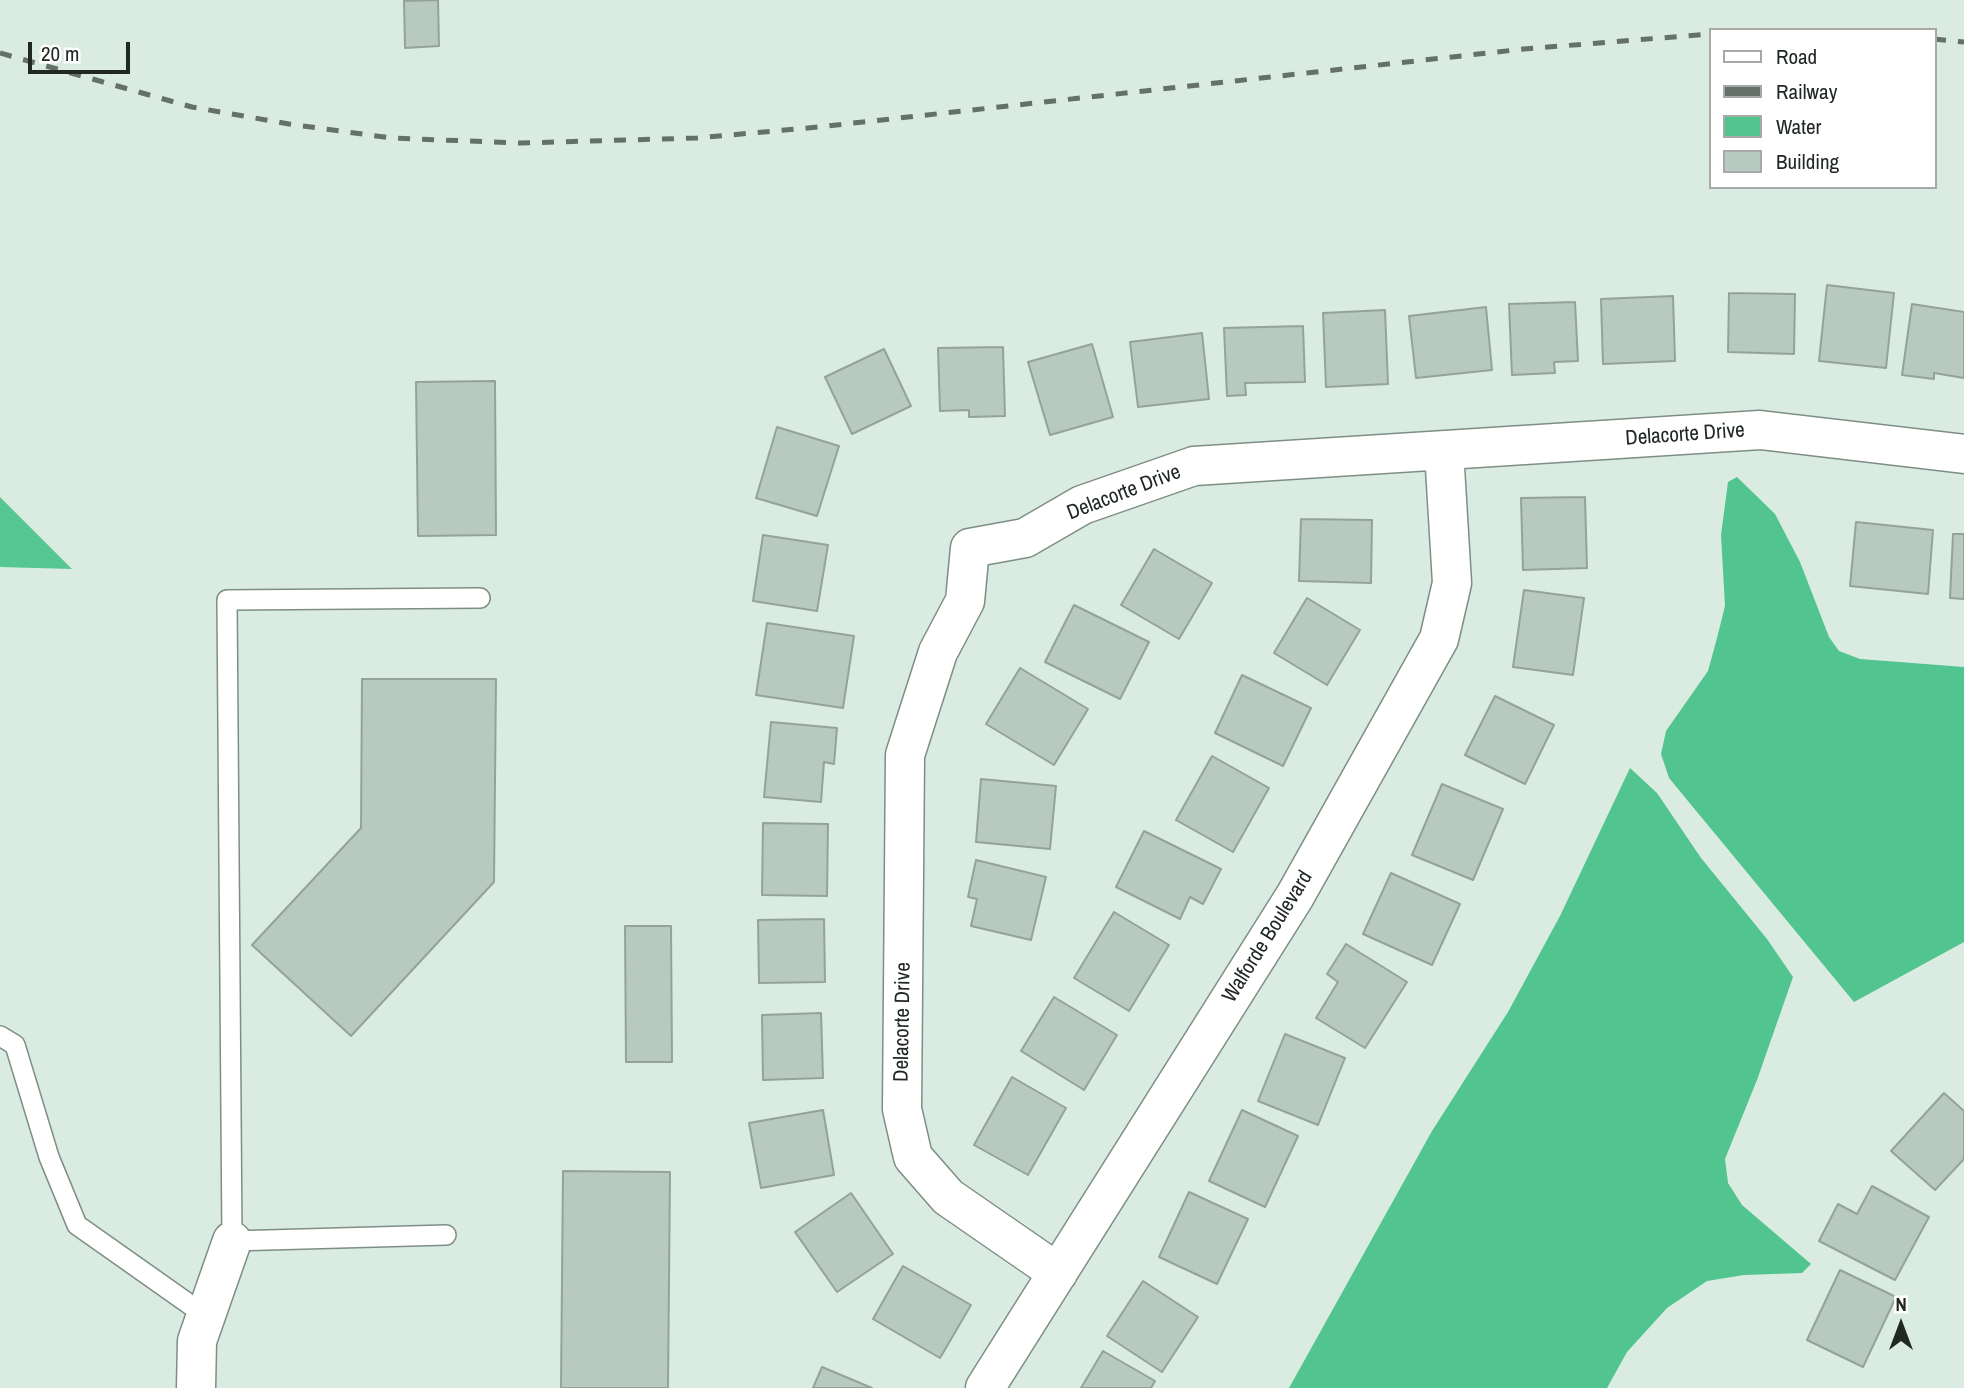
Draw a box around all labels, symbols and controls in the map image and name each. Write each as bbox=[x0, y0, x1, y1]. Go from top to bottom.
scale bar bbox=[32, 28, 133, 72]
legend bbox=[1708, 28, 1936, 189]
text: 20 m bbox=[41, 39, 79, 68]
text: Road bbox=[1776, 42, 1817, 71]
text: Railway bbox=[1776, 77, 1837, 106]
text: Water bbox=[1776, 112, 1821, 141]
text: Building bbox=[1776, 147, 1839, 176]
street label: Delacorte Drive bbox=[1624, 418, 1746, 452]
street label: Delacorte Drive bbox=[1064, 460, 1184, 526]
street label: Walforde Boulevard bbox=[1217, 866, 1319, 1008]
street label: Delacorte Drive bbox=[889, 962, 917, 1082]
north arrow bbox=[1866, 1290, 1936, 1360]
text: N bbox=[1895, 1291, 1907, 1317]

